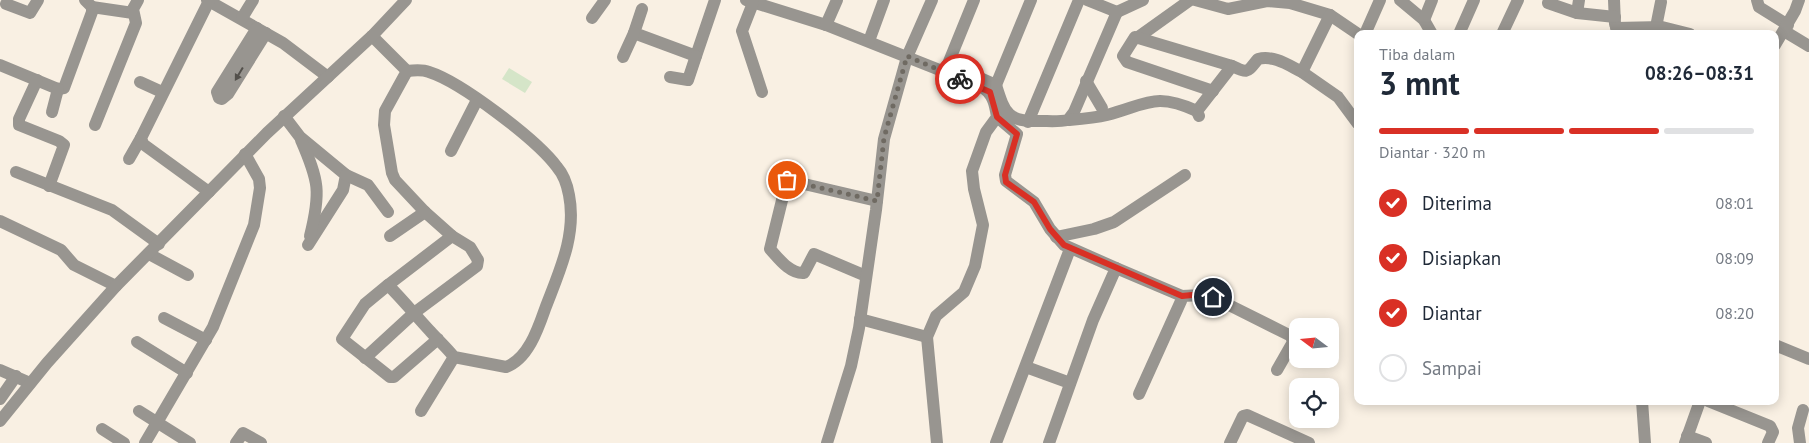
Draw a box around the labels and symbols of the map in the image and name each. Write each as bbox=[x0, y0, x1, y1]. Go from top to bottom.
courier bbox=[935, 54, 985, 104]
one-way arrow bbox=[235, 67, 244, 80]
pin bbox=[766, 159, 808, 201]
pin bbox=[1192, 276, 1234, 318]
north arrow bbox=[1289, 318, 1339, 368]

